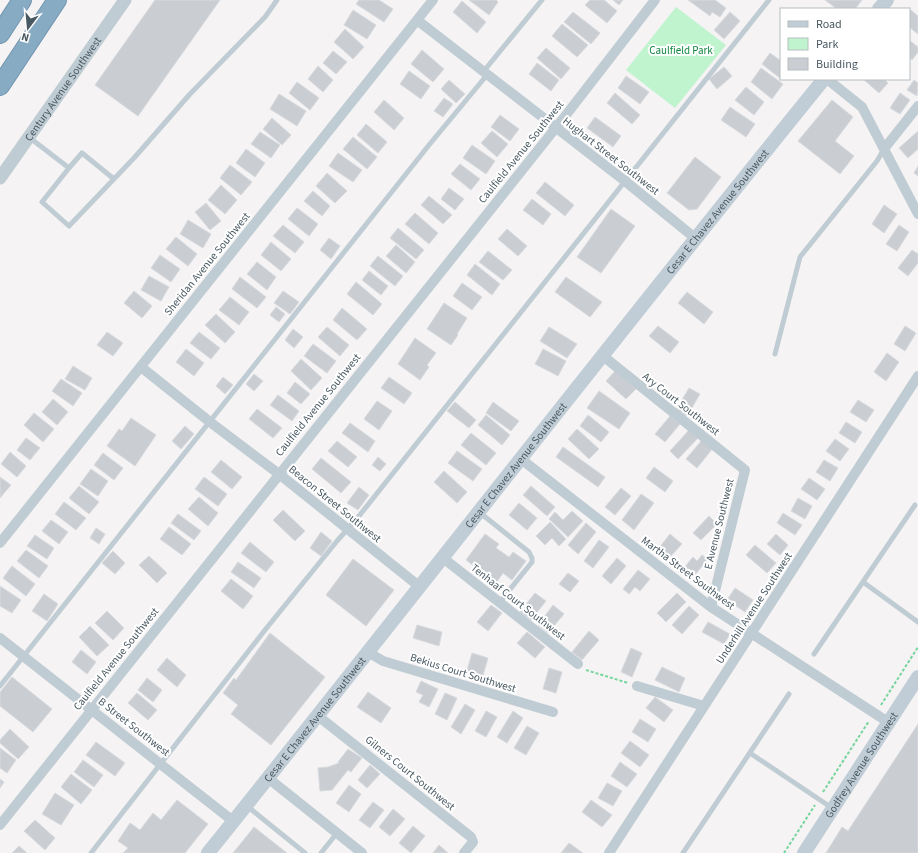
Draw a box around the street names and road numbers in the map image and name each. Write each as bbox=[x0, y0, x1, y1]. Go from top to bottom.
street label: Century Avenue Southwest bbox=[21, 33, 105, 144]
street label: Caulfield Avenue Southwest bbox=[475, 97, 567, 207]
street label: Hughart Street Southwest bbox=[560, 114, 663, 199]
street label: Cesar E Chavez Avenue Southwest bbox=[662, 146, 772, 277]
street label: Sheridan Avenue Southwest bbox=[161, 209, 254, 319]
street label: Caulfield Avenue Southwest bbox=[272, 350, 364, 460]
street label: Ary Court Southwest bbox=[639, 369, 723, 439]
street label: Cesar E Chavez Avenue Southwest bbox=[461, 399, 570, 531]
street label: Beacon Street Southwest bbox=[286, 462, 385, 546]
street label: E Avenue Southwest bbox=[700, 477, 738, 571]
street label: Martha Street Southwest bbox=[638, 533, 738, 613]
street label: Underhill Avenue Southwest bbox=[712, 549, 796, 667]
street label: Tenhaaf Court Southwest bbox=[468, 560, 569, 644]
street label: Caulfield Avenue Southwest bbox=[70, 604, 162, 714]
street label: Bekius Court Southwest bbox=[408, 650, 518, 696]
street label: Cesar E Chavez Avenue Southwest bbox=[260, 653, 369, 785]
street label: B Street Southwest bbox=[95, 694, 173, 760]
street label: Godfrey Avenue Southwest bbox=[821, 709, 901, 821]
street label: Gilners Court Southwest bbox=[362, 732, 458, 814]

